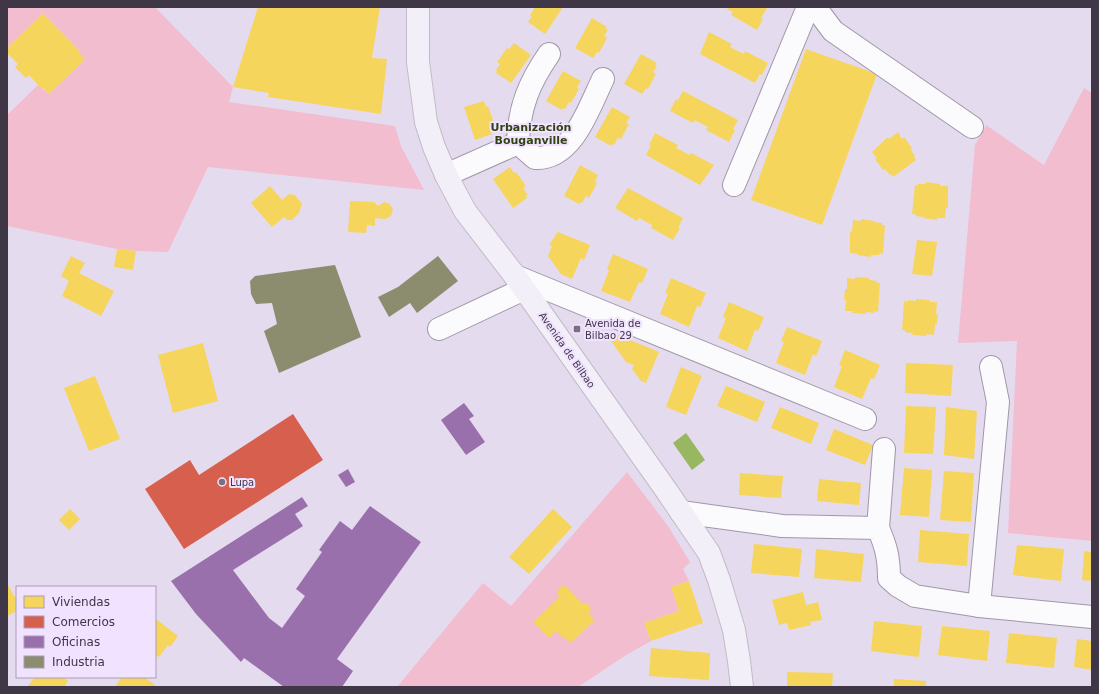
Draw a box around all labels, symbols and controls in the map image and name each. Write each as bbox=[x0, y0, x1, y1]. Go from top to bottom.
district label: Urbanización Bouganville bbox=[491, 121, 571, 147]
street label: Avenida de Bilbao bbox=[537, 310, 597, 390]
place label: Avenida de Bilbao 29 bbox=[585, 318, 641, 341]
marker: Avenida de Bilbao 29 bbox=[572, 324, 582, 334]
marker: Lupa bbox=[217, 477, 227, 487]
place label: Lupa bbox=[230, 477, 254, 488]
legend bbox=[16, 586, 156, 678]
text: Viviendas bbox=[52, 595, 110, 609]
text: Comercios bbox=[52, 615, 115, 629]
text: Oficinas bbox=[52, 635, 100, 649]
text: Industria bbox=[52, 655, 105, 669]

